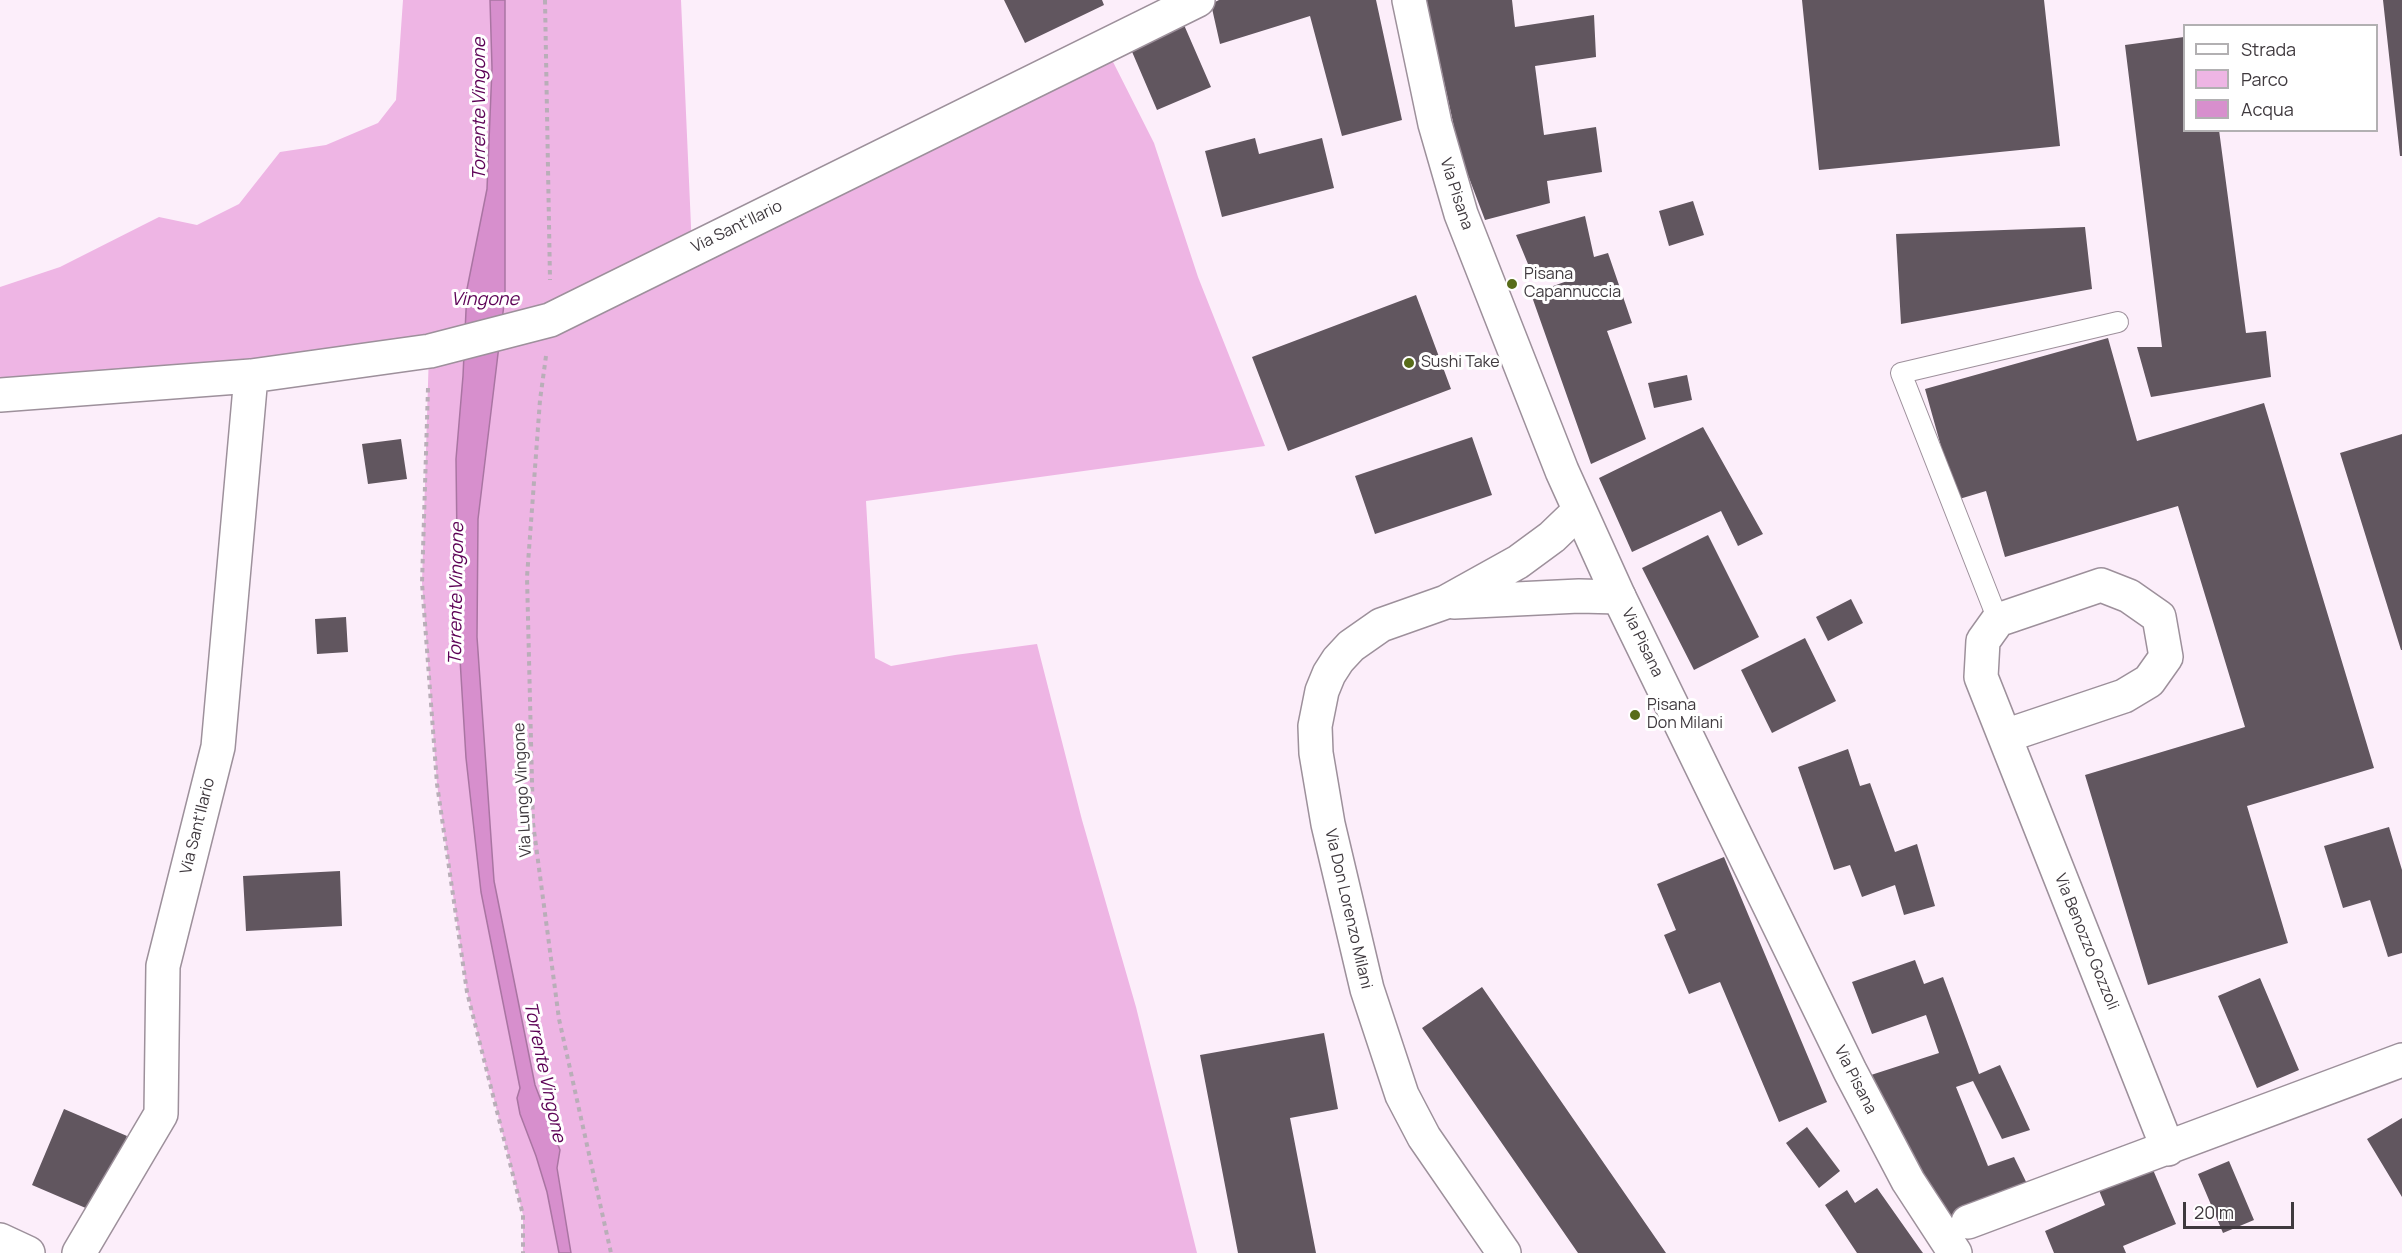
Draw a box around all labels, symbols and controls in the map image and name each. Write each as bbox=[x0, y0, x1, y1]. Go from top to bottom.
legend bbox=[2183, 24, 2378, 132]
text: Strada bbox=[2241, 37, 2296, 61]
water label: Torrente Vingone bbox=[469, 38, 491, 180]
text: Parco bbox=[2241, 67, 2288, 91]
text: Acqua bbox=[2241, 97, 2294, 121]
street label: Via Pisana bbox=[1435, 156, 1477, 232]
street label: Via Sant'Ilario bbox=[688, 197, 786, 257]
place label: Pisana Capannuccia bbox=[1524, 265, 1621, 303]
marker: Pisana Capannuccia bbox=[1505, 277, 1519, 291]
water label: Vingone bbox=[451, 289, 519, 311]
place label: Sushi Take bbox=[1421, 353, 1500, 373]
marker: Sushi Take bbox=[1402, 356, 1416, 370]
water label: Torrente Vingone bbox=[445, 523, 469, 665]
street label: Via Pisana bbox=[1617, 605, 1667, 681]
place label: Pisana Don Milani bbox=[1647, 696, 1723, 734]
marker: Pisana Don Milani bbox=[1628, 708, 1642, 722]
street label: Via Lungo Vingone bbox=[510, 722, 536, 858]
street label: Via Sant'Ilario bbox=[177, 776, 219, 876]
street label: Via Don Lorenzo Milani bbox=[1320, 827, 1376, 991]
street label: Via Benozzo Gozzoli bbox=[2050, 871, 2122, 1013]
water label: Torrente Vingone bbox=[519, 1000, 569, 1144]
street label: Via Pisana bbox=[1830, 1043, 1880, 1117]
scale bar bbox=[2186, 1190, 2297, 1228]
text: 20 m bbox=[2194, 1200, 2234, 1224]

